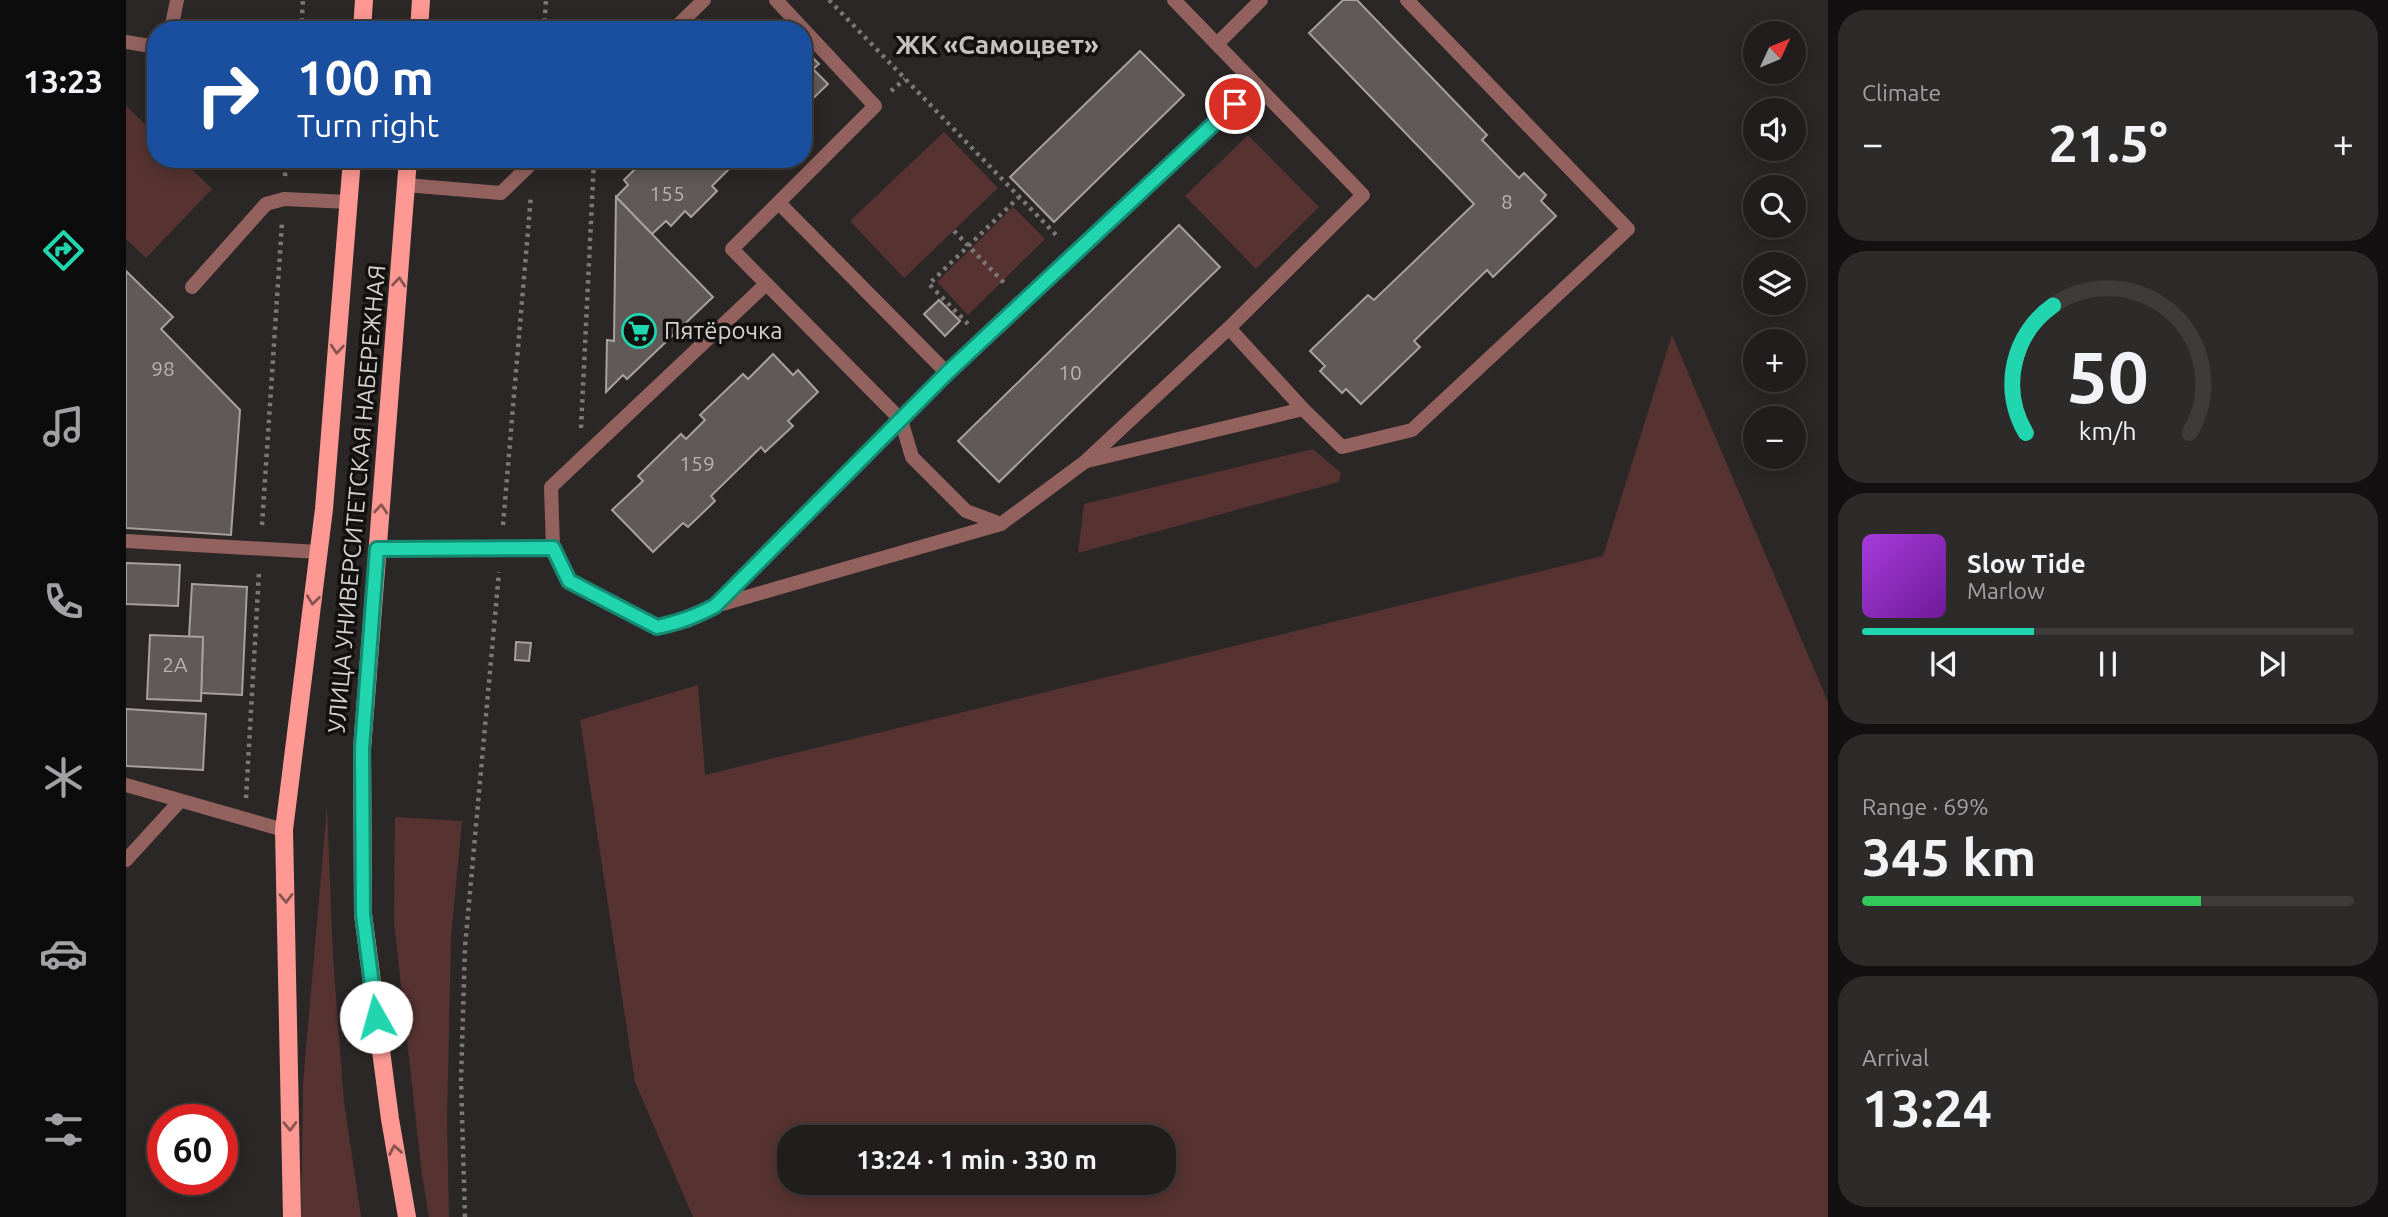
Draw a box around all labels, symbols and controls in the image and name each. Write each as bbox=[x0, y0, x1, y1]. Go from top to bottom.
north arrow bbox=[1743, 21, 1806, 84]
map controls bbox=[1743, 21, 1806, 469]
district label: ЖК «Самоцвет» bbox=[895, 30, 1099, 59]
icon: right bbox=[182, 49, 273, 140]
text: 100 m bbox=[297, 49, 434, 104]
text: 13:23 bbox=[23, 63, 103, 99]
pin bbox=[1205, 74, 1265, 134]
text: Climate bbox=[1862, 80, 1941, 105]
icon: arrive bbox=[1216, 85, 1254, 123]
button: sound bbox=[1743, 98, 1806, 161]
text: Turn right bbox=[297, 107, 439, 143]
text: 21.5° bbox=[2048, 114, 2168, 172]
text: − bbox=[1862, 122, 1883, 164]
text: + bbox=[2333, 122, 2354, 164]
button: search bbox=[1743, 175, 1806, 238]
house number: 155 bbox=[649, 181, 685, 205]
house number: 8 bbox=[1501, 189, 1513, 213]
icon: directions bbox=[39, 226, 88, 275]
button: layers bbox=[1743, 252, 1806, 315]
street label: УЛИЦА УНИВЕРСИТЕТСКАЯ НАБЕРЕЖНАЯ bbox=[323, 264, 390, 734]
one-way arrow bbox=[391, 276, 406, 287]
supermarket icon: Пятёрочка bbox=[620, 312, 658, 350]
place label: Пятёрочка bbox=[664, 317, 783, 344]
button: + bbox=[1743, 329, 1806, 392]
text: 50 bbox=[2067, 336, 2149, 418]
one-way arrow bbox=[330, 344, 345, 355]
house number: 98 bbox=[151, 356, 175, 380]
house number: 10 bbox=[1058, 360, 1082, 384]
icon: music bbox=[39, 402, 88, 451]
button: − bbox=[1743, 406, 1806, 469]
text: km/h bbox=[2079, 417, 2137, 445]
house number: 159 bbox=[679, 451, 715, 475]
one-way arrow bbox=[373, 503, 388, 514]
text: Slow Tide bbox=[1967, 549, 2086, 578]
icon: phone bbox=[39, 577, 88, 626]
text: Marlow bbox=[1967, 578, 2045, 603]
one-way arrow bbox=[306, 594, 321, 606]
icon: previous bbox=[1925, 645, 1963, 683]
icon: pause bbox=[2089, 645, 2127, 683]
icon: next bbox=[2253, 645, 2291, 683]
house number: 2А bbox=[162, 652, 188, 676]
icon: climate bbox=[39, 753, 88, 802]
text: Range · 69% bbox=[1862, 794, 1989, 819]
text: 345 km bbox=[1862, 828, 2036, 886]
one-way arrow bbox=[278, 893, 293, 904]
icon: car bbox=[39, 929, 88, 978]
position arrow bbox=[339, 980, 413, 1054]
text: Arrival bbox=[1862, 1045, 1929, 1070]
text: 13:24 bbox=[1862, 1079, 1992, 1137]
speed limit sign: 60 bbox=[147, 1104, 238, 1195]
icon: filters bbox=[39, 1105, 88, 1154]
one-way arrow bbox=[283, 1120, 298, 1131]
one-way arrow bbox=[388, 1144, 403, 1156]
text: 13:24 · 1 min · 330 m bbox=[856, 1145, 1097, 1174]

